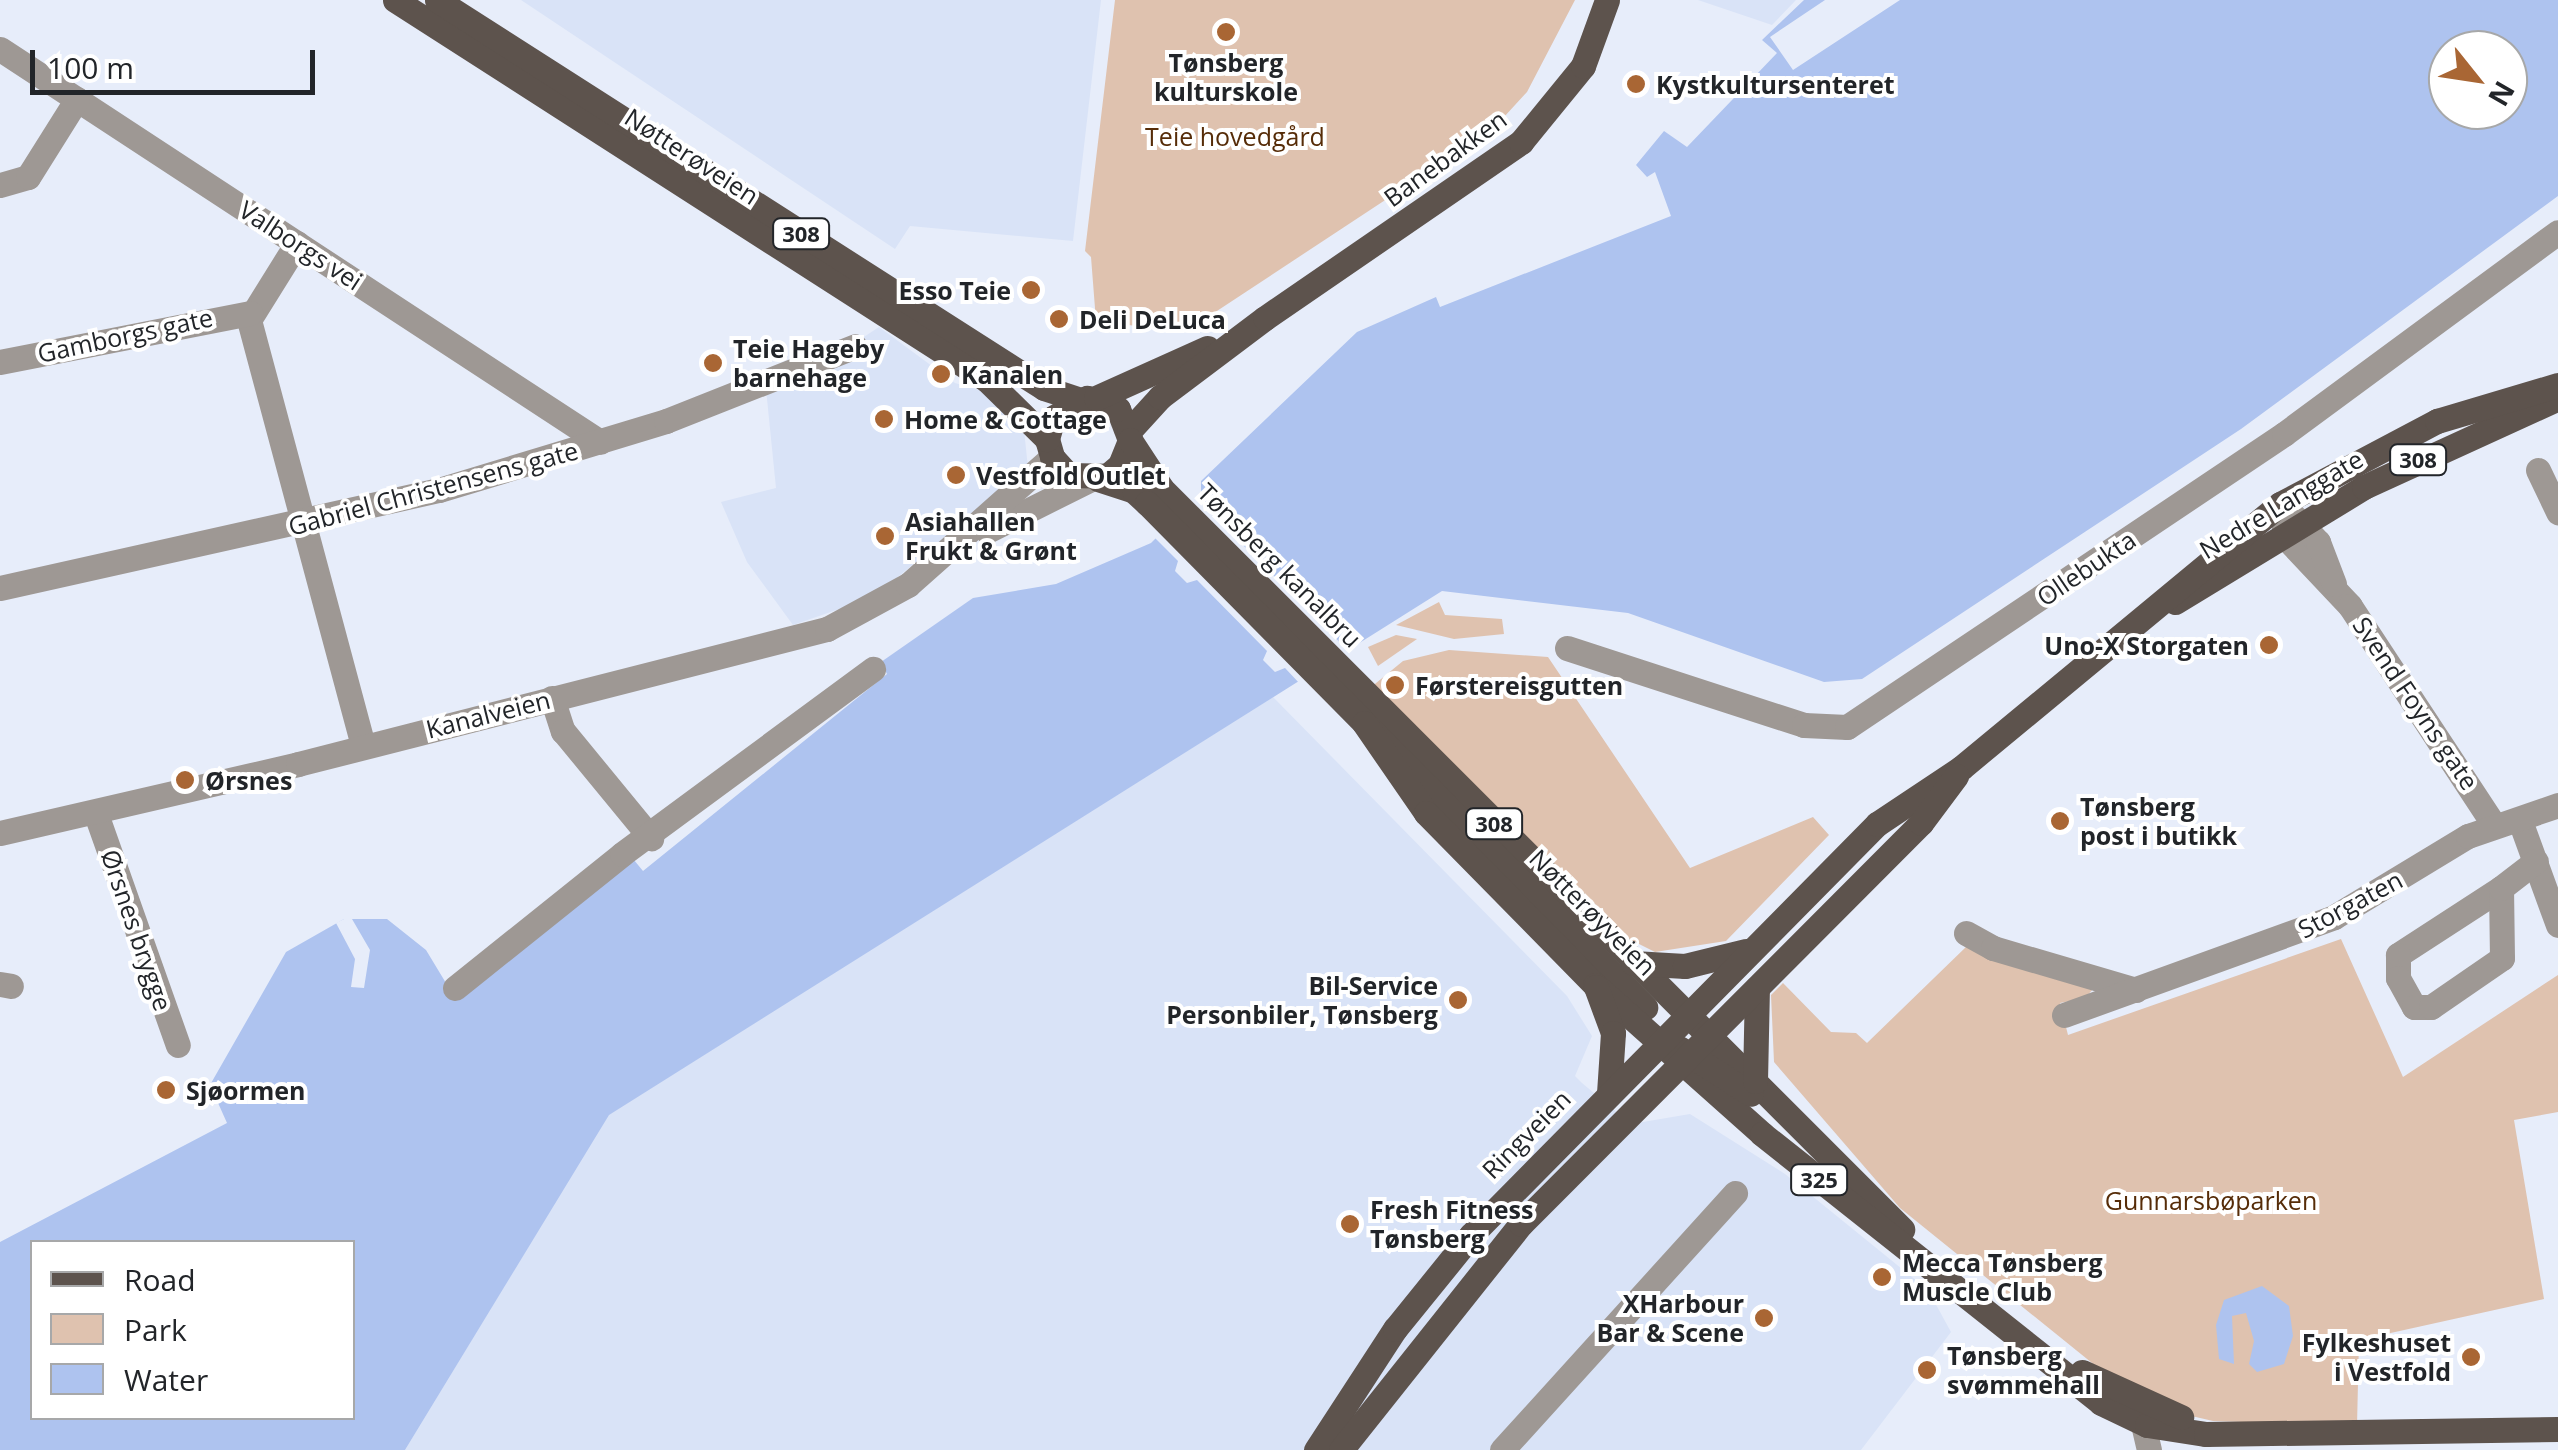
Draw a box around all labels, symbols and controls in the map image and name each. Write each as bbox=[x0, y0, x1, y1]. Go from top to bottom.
marker: Tønsberg kulturskole bbox=[1215, 21, 1237, 43]
scale bar bbox=[35, 30, 320, 92]
north arrow bbox=[2428, 30, 2528, 130]
text: 100 m bbox=[47, 47, 134, 88]
place label: Tønsberg kulturskole bbox=[1154, 48, 1298, 107]
place label: Kystkultursenteret bbox=[1656, 69, 1895, 99]
marker: Kystkultursenteret bbox=[1625, 73, 1647, 95]
text: N bbox=[2480, 75, 2524, 113]
street label: Nøtterøveien bbox=[620, 102, 764, 210]
street label: Banebakken bbox=[1378, 103, 1512, 213]
park label: Teie hovedgård bbox=[1145, 121, 1325, 151]
street label: Valborgs vei bbox=[234, 194, 368, 296]
road number: 308 bbox=[771, 217, 831, 251]
place label: Esso Teie bbox=[899, 275, 1011, 305]
marker: Esso Teie bbox=[1020, 279, 1042, 301]
street label: Gamborgs gate bbox=[35, 302, 215, 368]
place label: Deli DeLuca bbox=[1079, 304, 1226, 334]
marker: Deli DeLuca bbox=[1048, 308, 1070, 330]
place label: Teie Hageby barnehage bbox=[733, 334, 884, 393]
marker: Teie Hageby barnehage bbox=[702, 352, 724, 374]
place label: Kanalen bbox=[961, 359, 1063, 389]
marker: Kanalen bbox=[930, 363, 952, 385]
place label: Home & Cottage bbox=[904, 404, 1107, 434]
marker: Home & Cottage bbox=[873, 408, 895, 430]
street label: Gabriel Christensens gate bbox=[285, 435, 581, 541]
street label: Nedre Langgate bbox=[2194, 443, 2368, 565]
road number: 308 bbox=[2388, 443, 2448, 477]
place label: Vestfold Outlet bbox=[976, 460, 1166, 490]
marker: Vestfold Outlet bbox=[945, 464, 967, 486]
street label: Tønsberg kanalbru bbox=[1192, 477, 1368, 653]
place label: Asiahallen Frukt & Grønt bbox=[905, 507, 1077, 566]
street label: Ollebukta bbox=[2031, 524, 2141, 612]
marker: Asiahallen Frukt & Grønt bbox=[874, 525, 896, 547]
street label: Svend Foyns gate bbox=[2347, 611, 2485, 795]
place label: Uno-X Storgaten bbox=[2044, 630, 2249, 660]
marker: Uno-X Storgaten bbox=[2258, 634, 2280, 656]
place label: Førstereisgutten bbox=[1415, 670, 1623, 700]
marker: Førstereisgutten bbox=[1384, 674, 1406, 696]
street label: Kanalveien bbox=[423, 684, 553, 744]
place label: Ørsnes bbox=[205, 765, 292, 795]
marker: Ørsnes bbox=[174, 769, 196, 791]
place label: Tønsberg post i butikk bbox=[2080, 792, 2237, 851]
road number: 308 bbox=[1464, 807, 1524, 841]
marker: Tønsberg post i butikk bbox=[2049, 810, 2071, 832]
street label: Nøtterøyveien bbox=[1524, 843, 1662, 981]
street label: Ørsnes brygge bbox=[95, 845, 179, 1015]
street label: Storgaten bbox=[2293, 864, 2407, 944]
place label: Bil-Service Personbiler, Tønsberg bbox=[1166, 971, 1438, 1030]
marker: Bil-Service Personbiler, Tønsberg bbox=[1447, 989, 1469, 1011]
place label: Sjøormen bbox=[186, 1075, 305, 1105]
marker: Sjøormen bbox=[155, 1079, 177, 1101]
street label: Ringveien bbox=[1475, 1083, 1577, 1185]
road number: 325 bbox=[1789, 1163, 1849, 1197]
park label: Gunnarsbøparken bbox=[2105, 1185, 2317, 1215]
place label: Fresh Fitness Tønsberg bbox=[1370, 1195, 1533, 1254]
marker: Fresh Fitness Tønsberg bbox=[1339, 1213, 1361, 1235]
legend bbox=[30, 1240, 355, 1420]
place label: Mecca Tønsberg Muscle Club bbox=[1902, 1248, 2103, 1307]
text: Road bbox=[124, 1259, 196, 1300]
marker: Mecca Tønsberg Muscle Club bbox=[1871, 1266, 1893, 1288]
place label: XHarbour Bar & Scene bbox=[1596, 1289, 1744, 1348]
marker: XHarbour Bar & Scene bbox=[1753, 1307, 1775, 1329]
text: Park bbox=[124, 1309, 187, 1350]
place label: Fylkeshuset i Vestfold bbox=[2302, 1328, 2451, 1387]
place label: Tønsberg svømmehall bbox=[1947, 1341, 2100, 1400]
marker: Fylkeshuset i Vestfold bbox=[2460, 1346, 2482, 1368]
text: Water bbox=[124, 1359, 208, 1400]
marker: Tønsberg svømmehall bbox=[1916, 1359, 1938, 1381]

